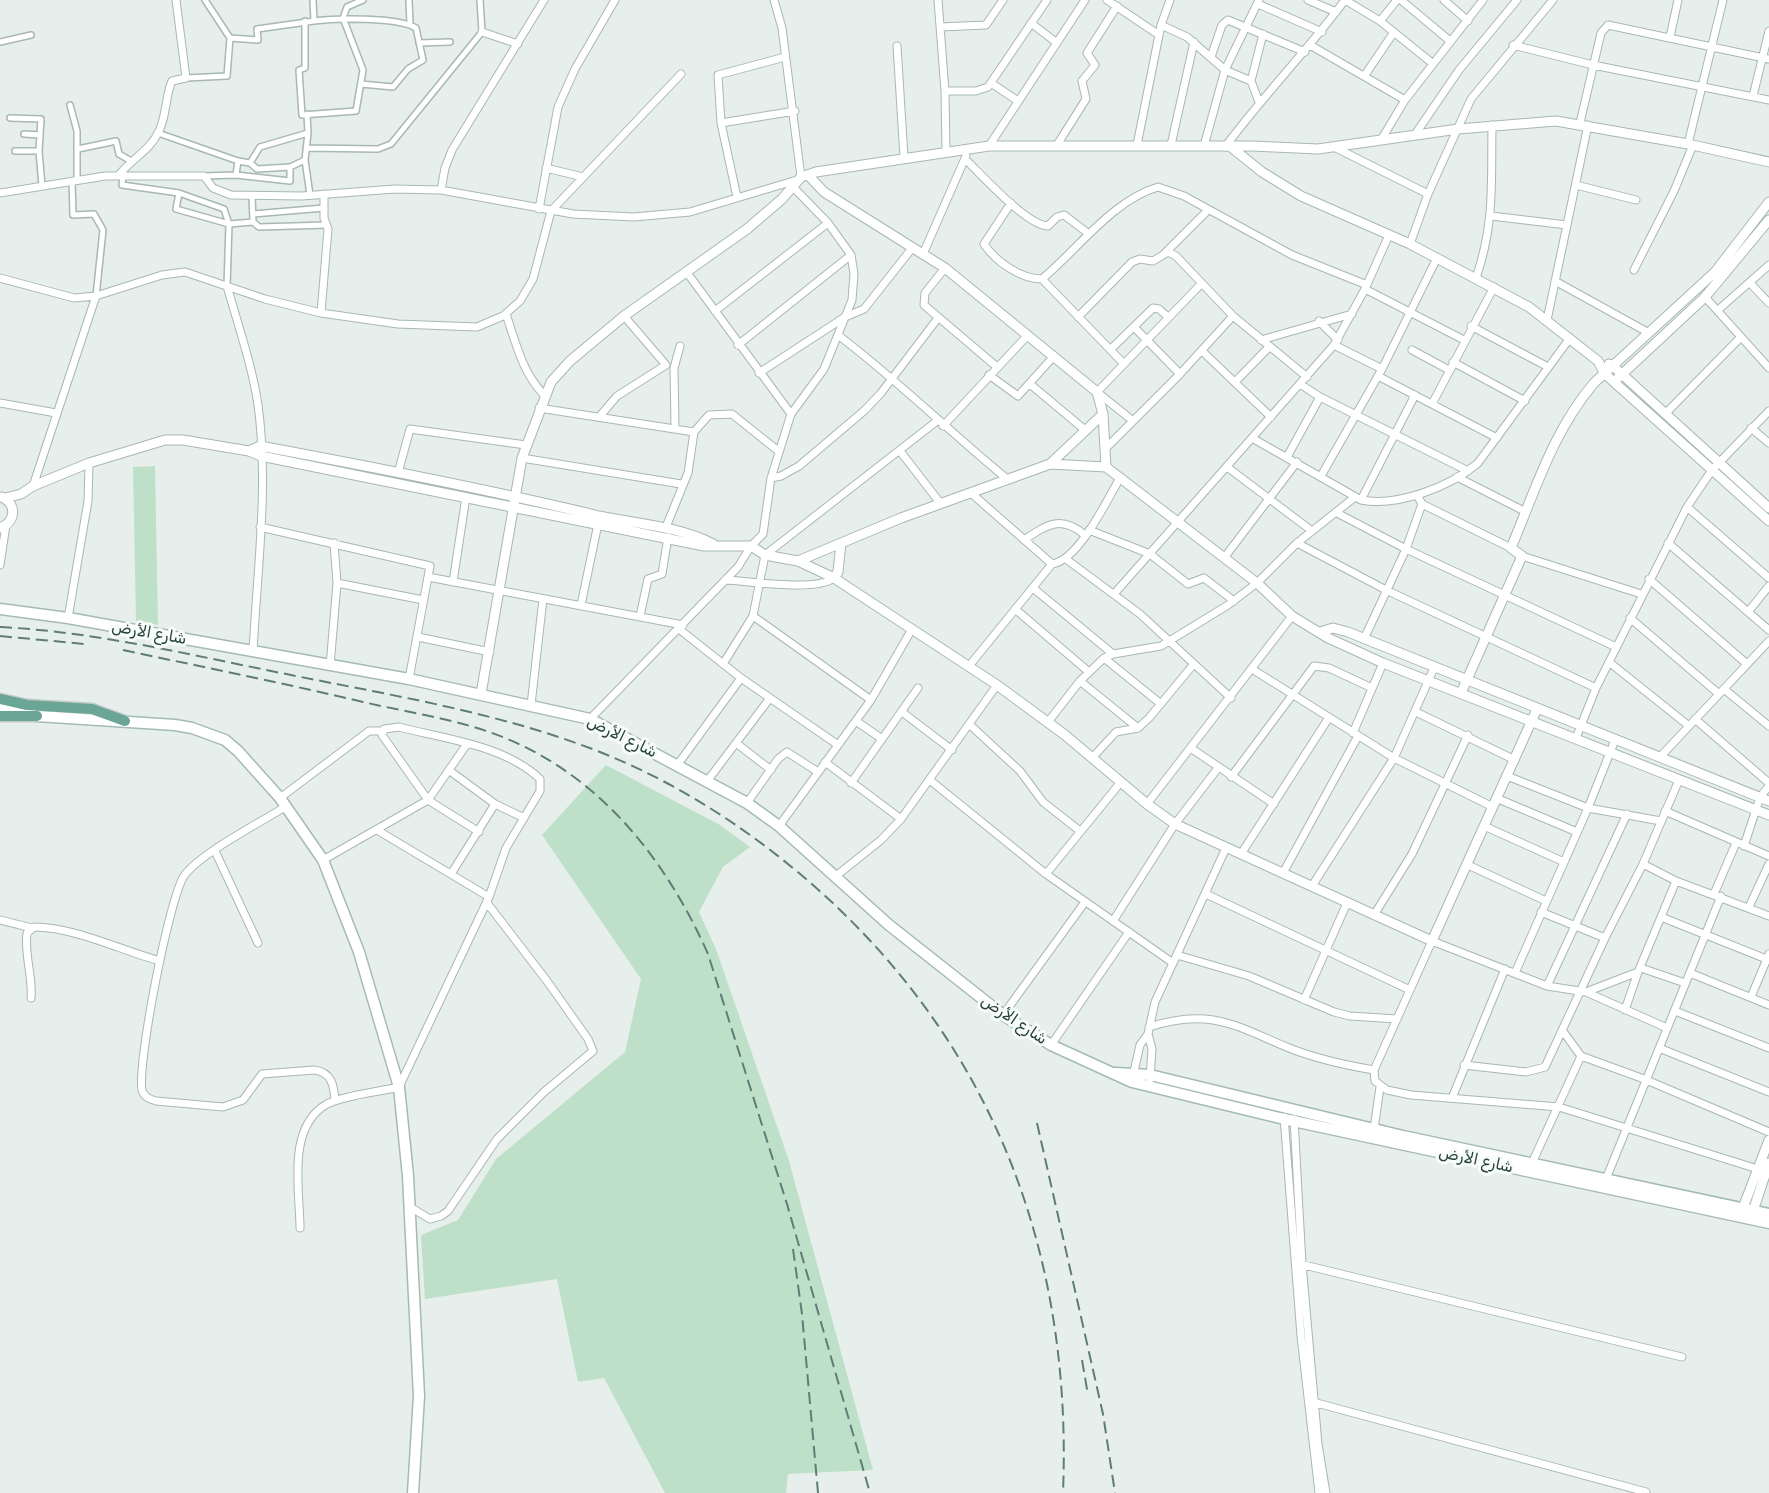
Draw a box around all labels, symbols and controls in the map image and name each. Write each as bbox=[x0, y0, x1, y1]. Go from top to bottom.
street label: شارع الأرض bbox=[110, 617, 188, 649]
street label: شارع الأرض bbox=[584, 712, 660, 762]
street label: شارع الأرض bbox=[977, 991, 1051, 1049]
street label: شارع الأرض bbox=[1437, 1143, 1515, 1177]

